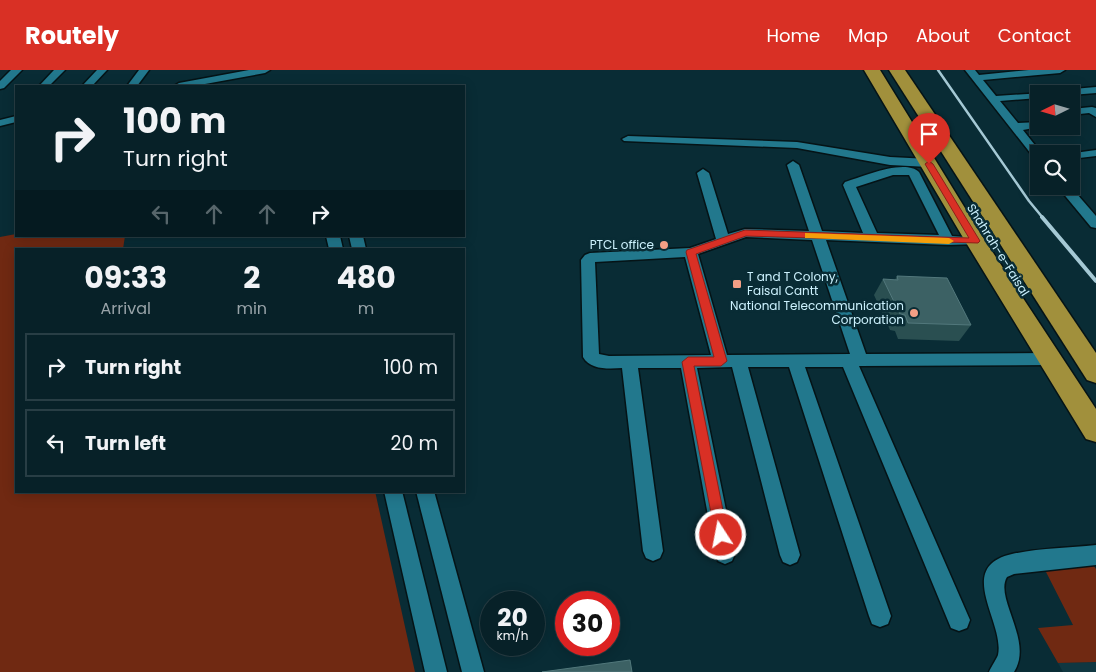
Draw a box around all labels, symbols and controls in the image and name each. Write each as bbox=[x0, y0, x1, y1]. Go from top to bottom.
text: Routely bbox=[25, 19, 119, 52]
text: Home bbox=[766, 23, 820, 48]
text: Map bbox=[848, 23, 888, 48]
text: About bbox=[916, 23, 970, 48]
text: Contact bbox=[998, 23, 1071, 48]
north arrow bbox=[1030, 85, 1080, 135]
map controls bbox=[1030, 85, 1080, 195]
text: 100 m bbox=[123, 96, 226, 145]
icon: right bbox=[40, 105, 105, 170]
pin bbox=[908, 113, 950, 164]
icon: arrive bbox=[915, 120, 943, 148]
text: Turn right bbox=[123, 143, 228, 174]
button: search bbox=[1030, 145, 1080, 195]
icon: left bbox=[147, 200, 175, 228]
icon: ahead bbox=[200, 200, 228, 228]
icon: ahead bbox=[253, 200, 281, 228]
icon: right bbox=[306, 200, 334, 228]
street label: Shahrah-e-Faisal bbox=[963, 200, 1034, 299]
place label: PTCL office bbox=[590, 236, 654, 253]
marker: PTCL office bbox=[658, 239, 670, 251]
text: 09:33 bbox=[84, 256, 167, 299]
text: 2 bbox=[243, 256, 260, 299]
text: 480 bbox=[336, 256, 396, 299]
place label: T and T Colony, Faisal Cantt bbox=[747, 268, 839, 299]
marker: T and T Colony, Faisal Cantt bbox=[731, 278, 743, 290]
text: Arrival bbox=[101, 297, 151, 320]
text: min bbox=[236, 297, 267, 320]
text: m bbox=[358, 297, 374, 320]
place label: National Telecommunication Corporation bbox=[730, 297, 904, 328]
marker: National Telecommunication Corporation bbox=[908, 307, 920, 319]
icon: right bbox=[42, 353, 70, 381]
text: Turn right bbox=[85, 354, 181, 381]
text: 100 m bbox=[383, 354, 438, 381]
icon: left bbox=[42, 429, 70, 457]
text: Turn left bbox=[85, 430, 166, 457]
text: 20 m bbox=[390, 430, 438, 457]
position arrow bbox=[694, 508, 746, 560]
speed limit sign: 30 bbox=[555, 591, 620, 656]
text: 20 bbox=[497, 600, 528, 635]
text: km/h bbox=[497, 627, 528, 644]

